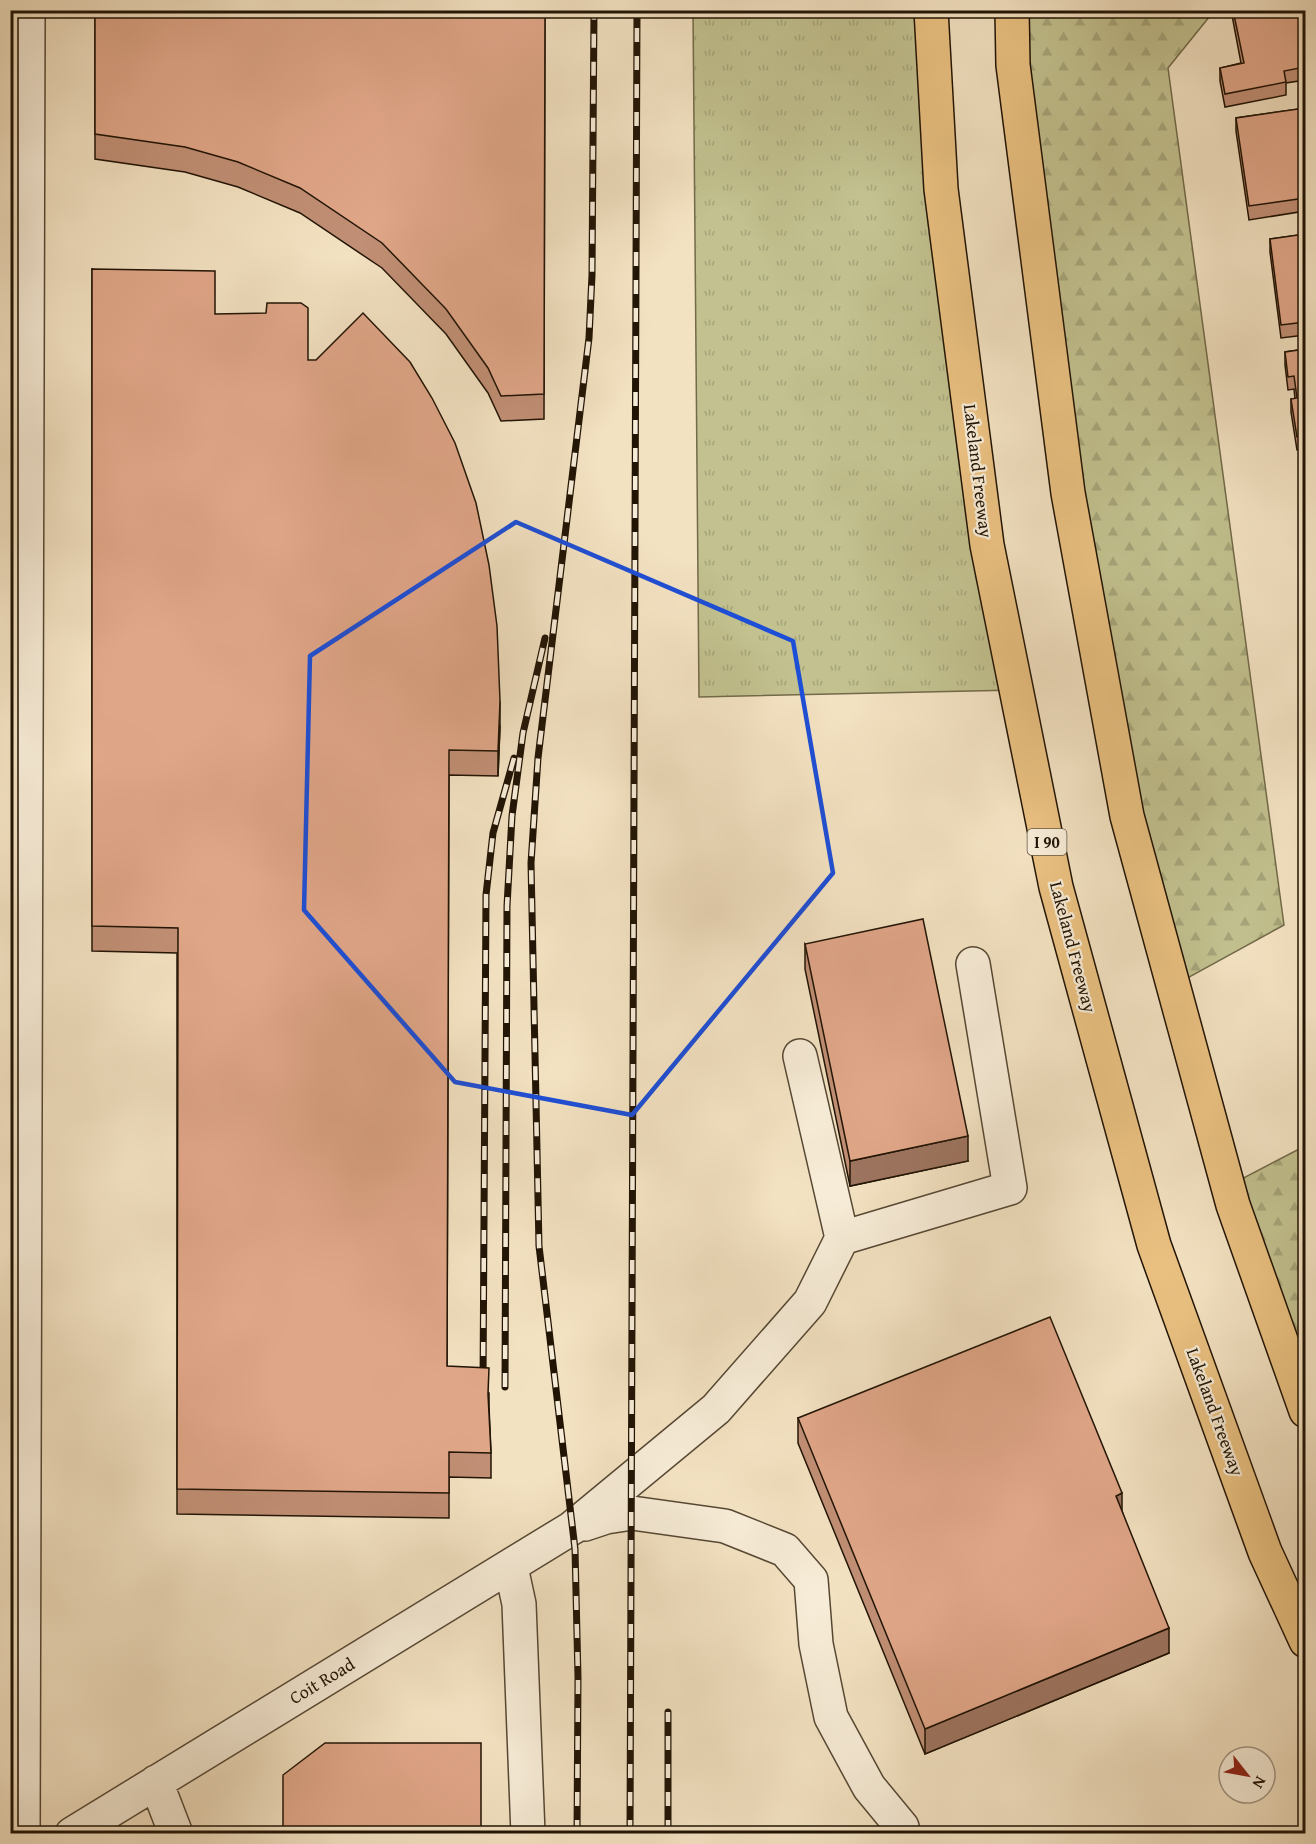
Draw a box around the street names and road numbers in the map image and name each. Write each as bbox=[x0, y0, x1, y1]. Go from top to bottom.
street label: Lakeland Freeway bbox=[957, 403, 1000, 539]
road number: I 90 bbox=[1028, 829, 1066, 855]
street label: Lakeland Freeway bbox=[1043, 878, 1104, 1015]
street label: Lakeland Freeway bbox=[1180, 1344, 1251, 1480]
street label: Coit Road bbox=[284, 1650, 360, 1711]

